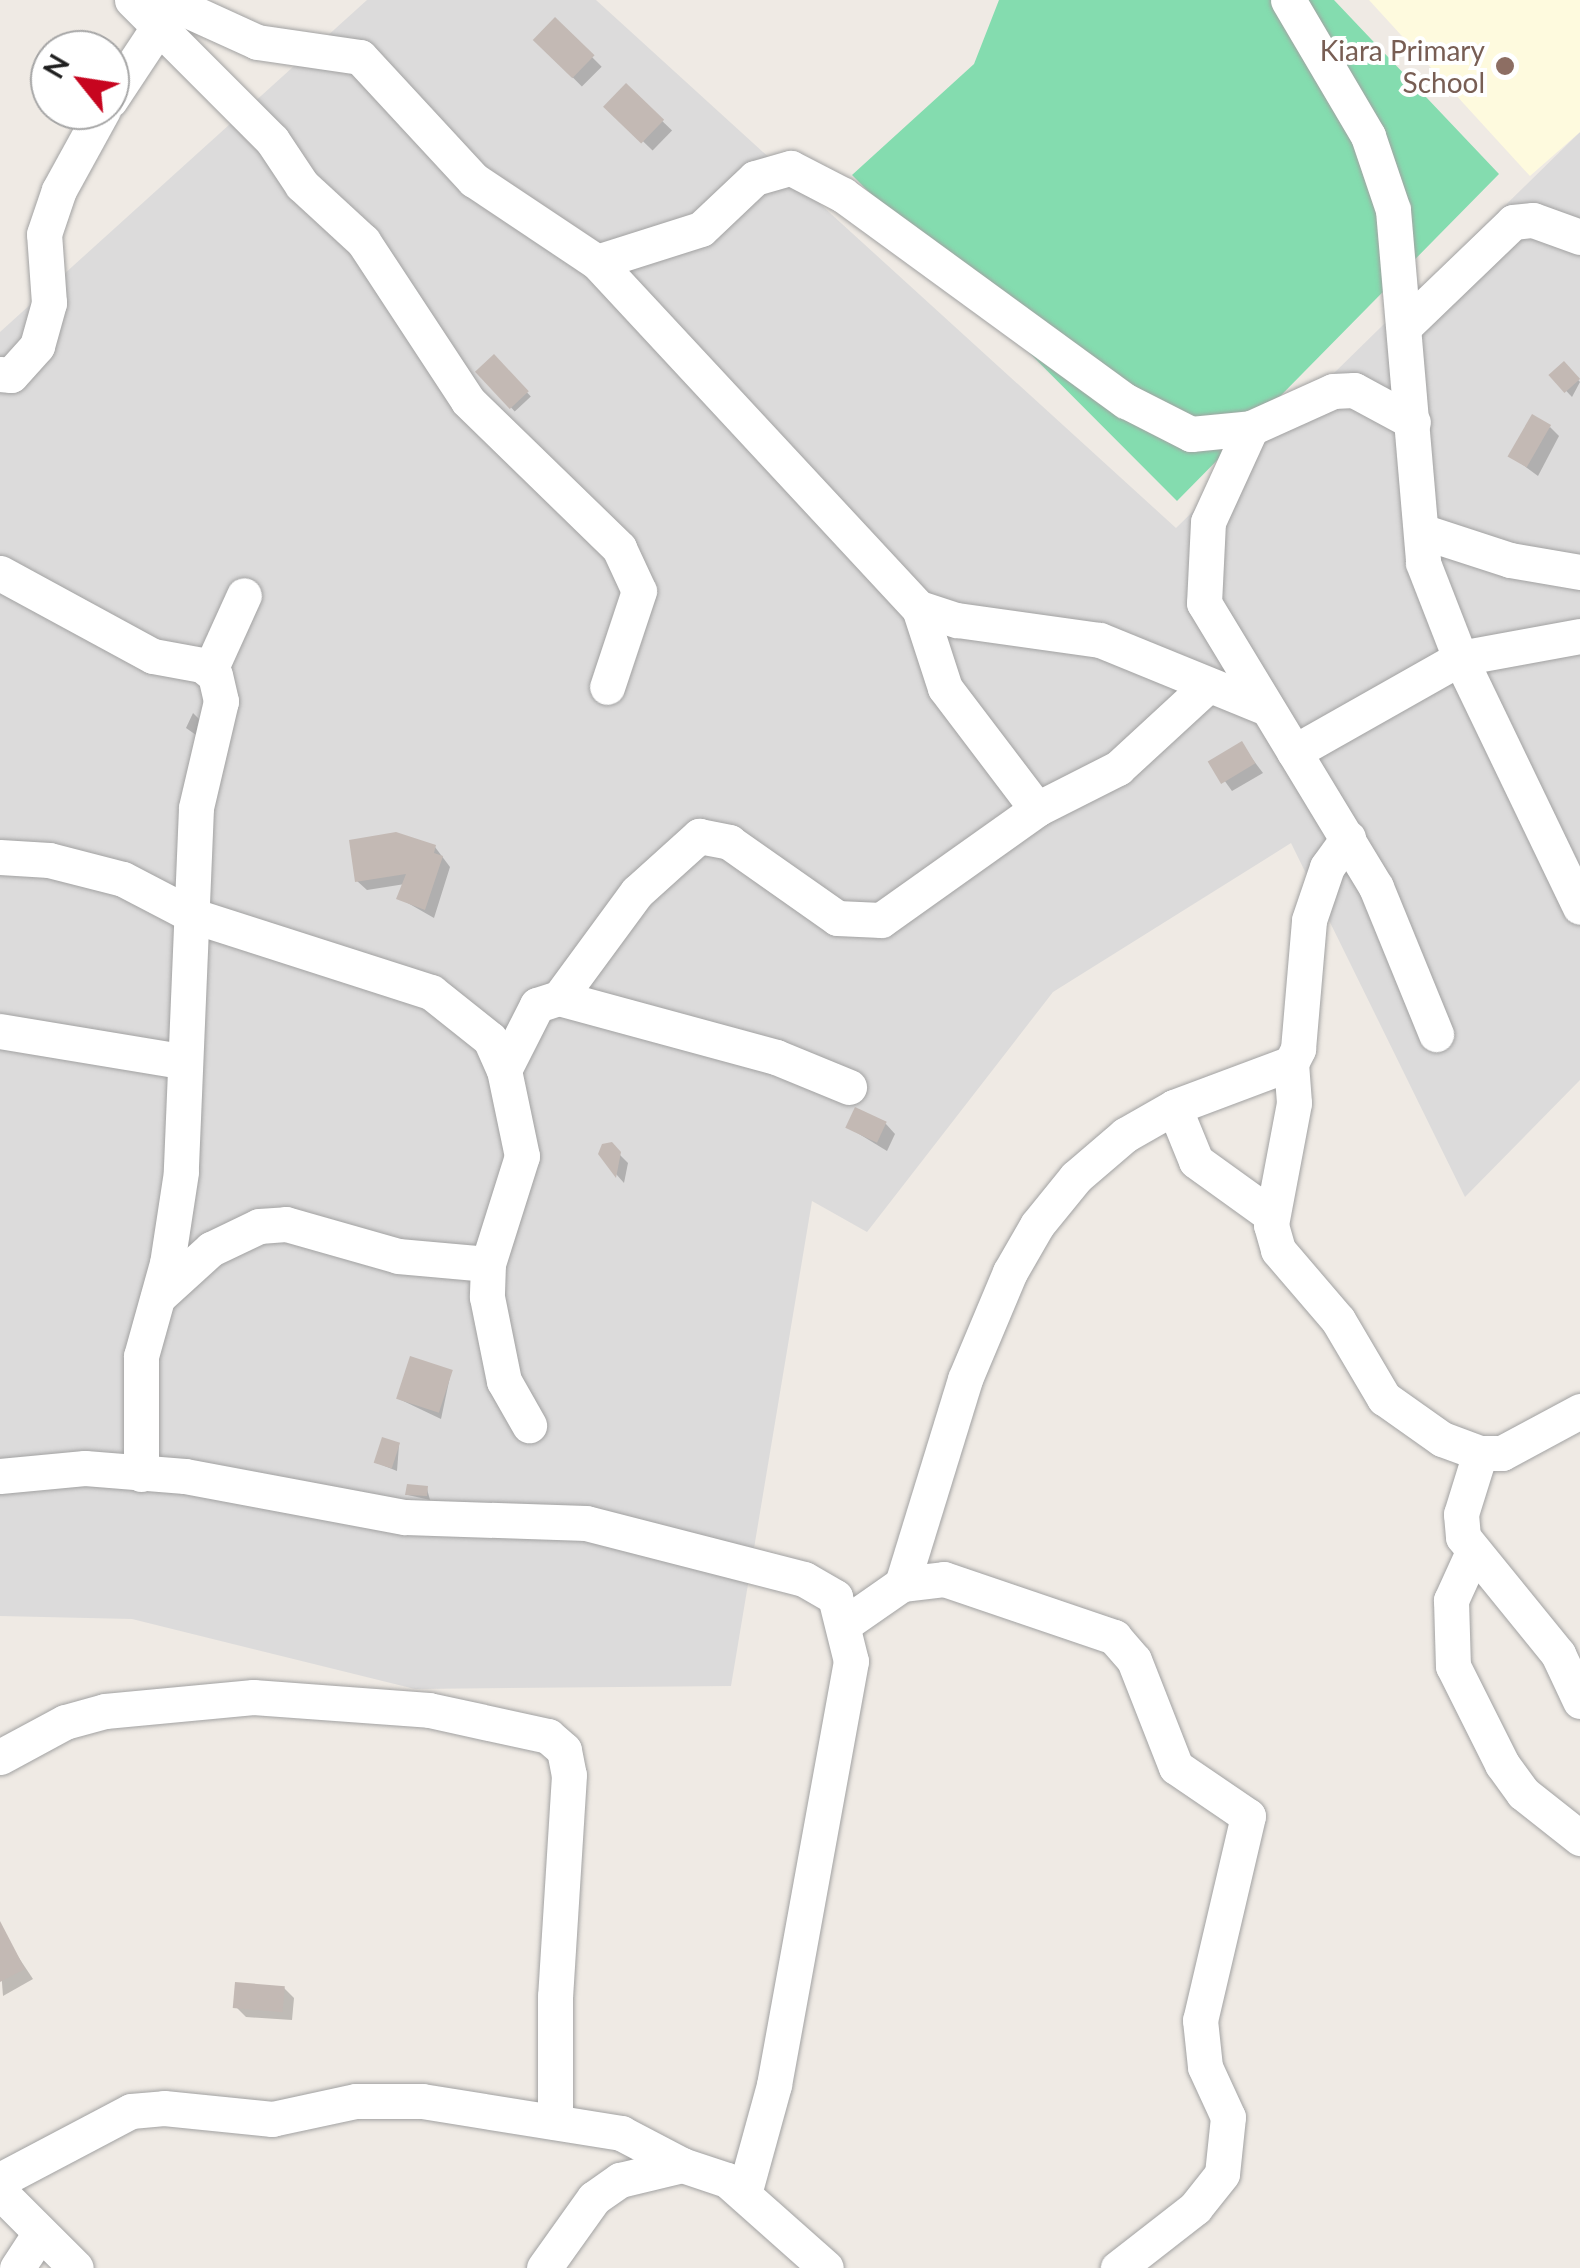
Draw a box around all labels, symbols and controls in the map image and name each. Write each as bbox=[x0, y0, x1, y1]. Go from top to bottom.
north arrow bbox=[30, 30, 130, 130]
place label: Kiara Primary School bbox=[1320, 33, 1485, 99]
text: N bbox=[36, 48, 76, 84]
marker: Kiara Primary School bbox=[1494, 55, 1516, 77]

